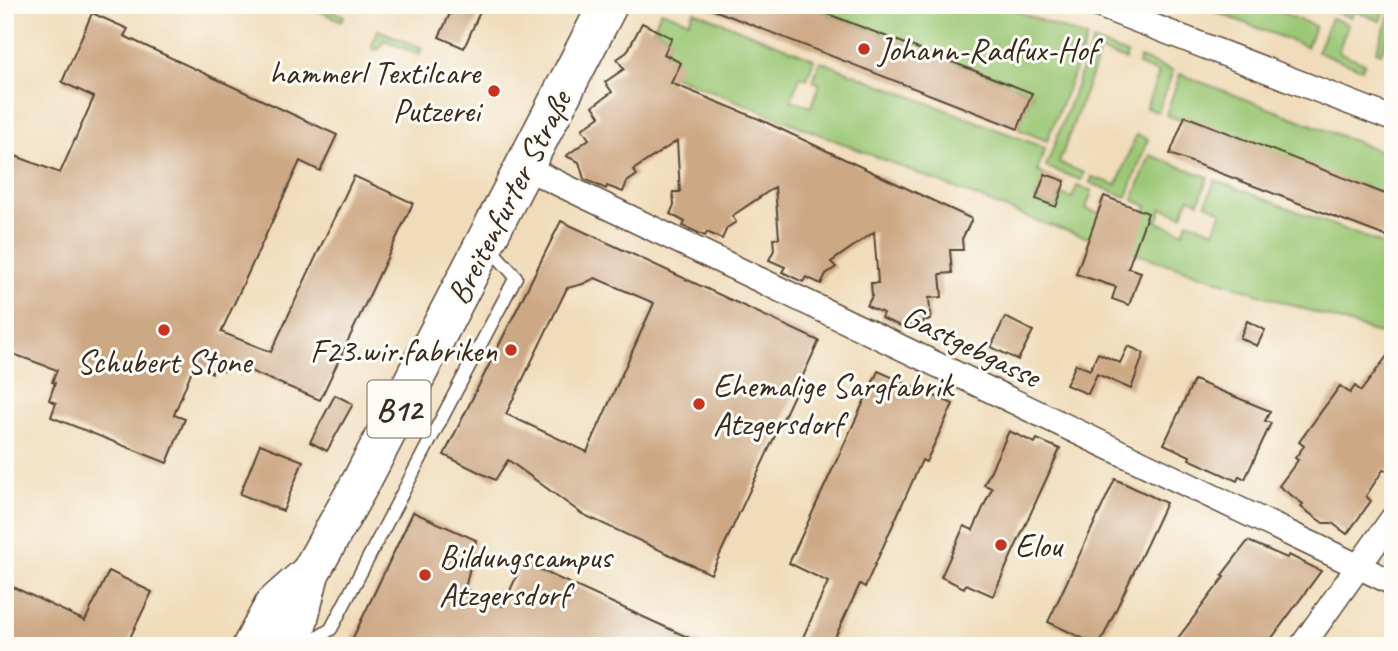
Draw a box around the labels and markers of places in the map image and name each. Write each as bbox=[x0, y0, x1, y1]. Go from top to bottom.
place label: Johann-Radfux-Hof bbox=[876, 29, 1103, 71]
marker: Johann-Radfux-Hof bbox=[856, 41, 872, 57]
place label: hammerl Textilcare Putzerei bbox=[269, 52, 484, 132]
marker: hammerl Textilcare Putzerei bbox=[486, 83, 502, 99]
marker: Schubert Stone bbox=[156, 322, 172, 338]
place label: F23.wir.fabriken bbox=[310, 330, 497, 372]
place label: Schubert Stone bbox=[77, 341, 253, 383]
marker: F23.wir.fabriken bbox=[503, 342, 519, 358]
place label: Ehemalige Sargfabrik Atzgersdorf bbox=[713, 365, 956, 445]
marker: Ehemalige Sargfabrik Atzgersdorf bbox=[691, 396, 707, 412]
place label: Elou bbox=[1015, 525, 1064, 567]
place label: Bildungscampus Atzgersdorf bbox=[439, 536, 614, 616]
marker: Elou bbox=[993, 537, 1009, 553]
marker: Bildungscampus Atzgersdorf bbox=[417, 567, 433, 583]

